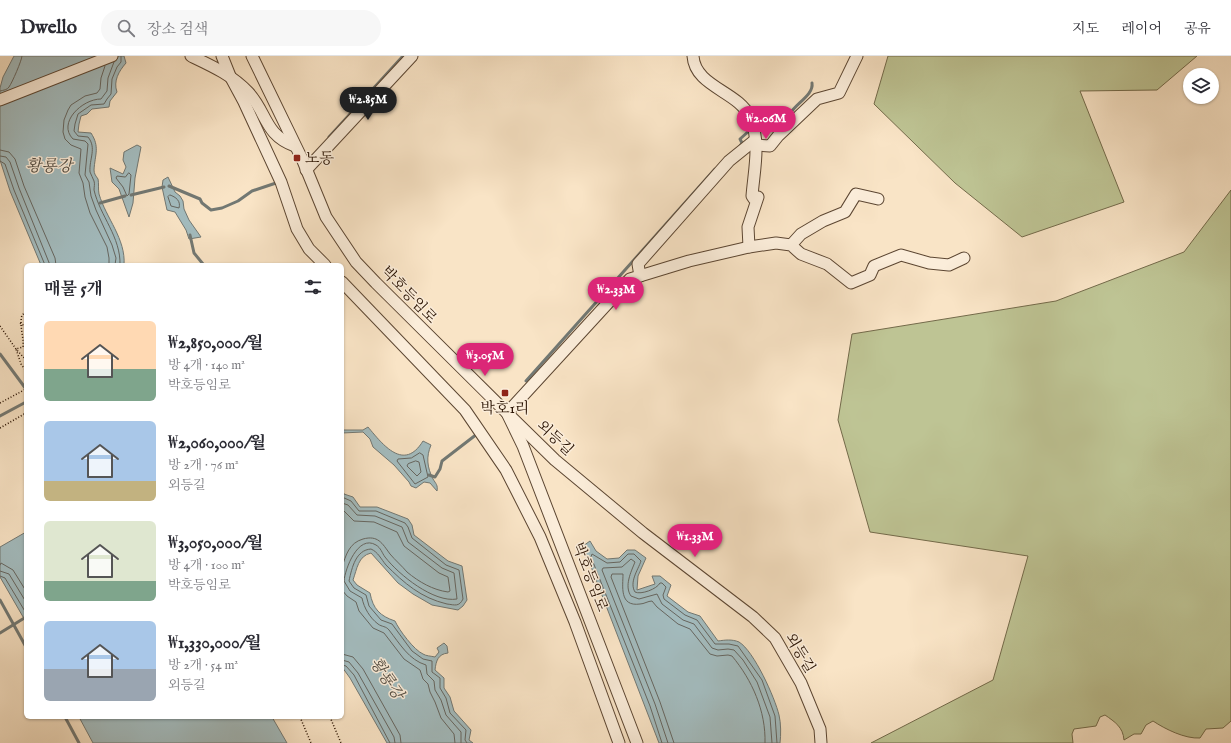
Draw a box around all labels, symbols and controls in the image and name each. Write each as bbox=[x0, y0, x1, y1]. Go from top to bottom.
search box bbox=[101, 10, 381, 46]
text: Dwello bbox=[20, 16, 77, 40]
icon: search bbox=[115, 17, 137, 39]
text: 장소 검색 bbox=[147, 20, 208, 39]
text: 지도 bbox=[1072, 20, 1099, 38]
text: 레이어 bbox=[1121, 20, 1162, 38]
text: 공유 bbox=[1184, 20, 1211, 38]
map controls bbox=[1183, 68, 1219, 104]
button: layers bbox=[1183, 68, 1219, 104]
pin: ₩2.85M bbox=[335, 87, 401, 121]
text: ₩2.85M bbox=[349, 91, 387, 108]
pin: ₩2.06M bbox=[733, 106, 799, 140]
text: ₩2.06M bbox=[746, 110, 786, 127]
place label: 노동 bbox=[305, 149, 334, 168]
marker: 노동 bbox=[292, 153, 302, 163]
water label: 황룡강 bbox=[26, 157, 75, 177]
street label: 박호등임로 bbox=[377, 262, 441, 328]
icon: filters bbox=[302, 276, 324, 298]
pin: ₩2.33M bbox=[583, 277, 649, 311]
text: 매물 5개 bbox=[44, 279, 103, 300]
text: ₩2.33M bbox=[597, 281, 635, 298]
text: ₩2,850,000/월 bbox=[168, 333, 263, 354]
icon: home bbox=[76, 337, 124, 385]
pin: ₩3.05M bbox=[452, 343, 518, 377]
text: ₩3.05M bbox=[466, 347, 504, 364]
text: 방 4개 · 140 m² bbox=[168, 357, 245, 374]
text: 박호등임로 bbox=[168, 377, 231, 394]
marker: 박호1리 bbox=[500, 388, 510, 398]
place label: 박호1리 bbox=[480, 399, 530, 418]
street label: 외등길 bbox=[533, 416, 577, 460]
text: ₩2,060,000/월 bbox=[168, 433, 266, 454]
icon: home bbox=[76, 437, 124, 485]
text: 방 2개 · 76 m² bbox=[168, 457, 239, 474]
text: 외등길 bbox=[168, 477, 206, 494]
pin: ₩1.33M bbox=[662, 524, 728, 558]
text: ₩1.33M bbox=[676, 528, 714, 545]
text: ₩3,050,000/월 bbox=[168, 533, 263, 554]
icon: home bbox=[76, 537, 124, 585]
street label: 박호등임로 bbox=[568, 540, 612, 615]
text: 방 4개 · 100 m² bbox=[168, 557, 245, 574]
text: 박호등임로 bbox=[168, 577, 231, 594]
street label: 외등길 bbox=[781, 629, 819, 677]
text: ₩1,330,000/월 bbox=[168, 633, 262, 654]
icon: home bbox=[76, 637, 124, 685]
water label: 황룡강 bbox=[365, 654, 409, 706]
text: 방 2개 · 54 m² bbox=[168, 657, 238, 674]
text: 외등길 bbox=[168, 677, 206, 694]

